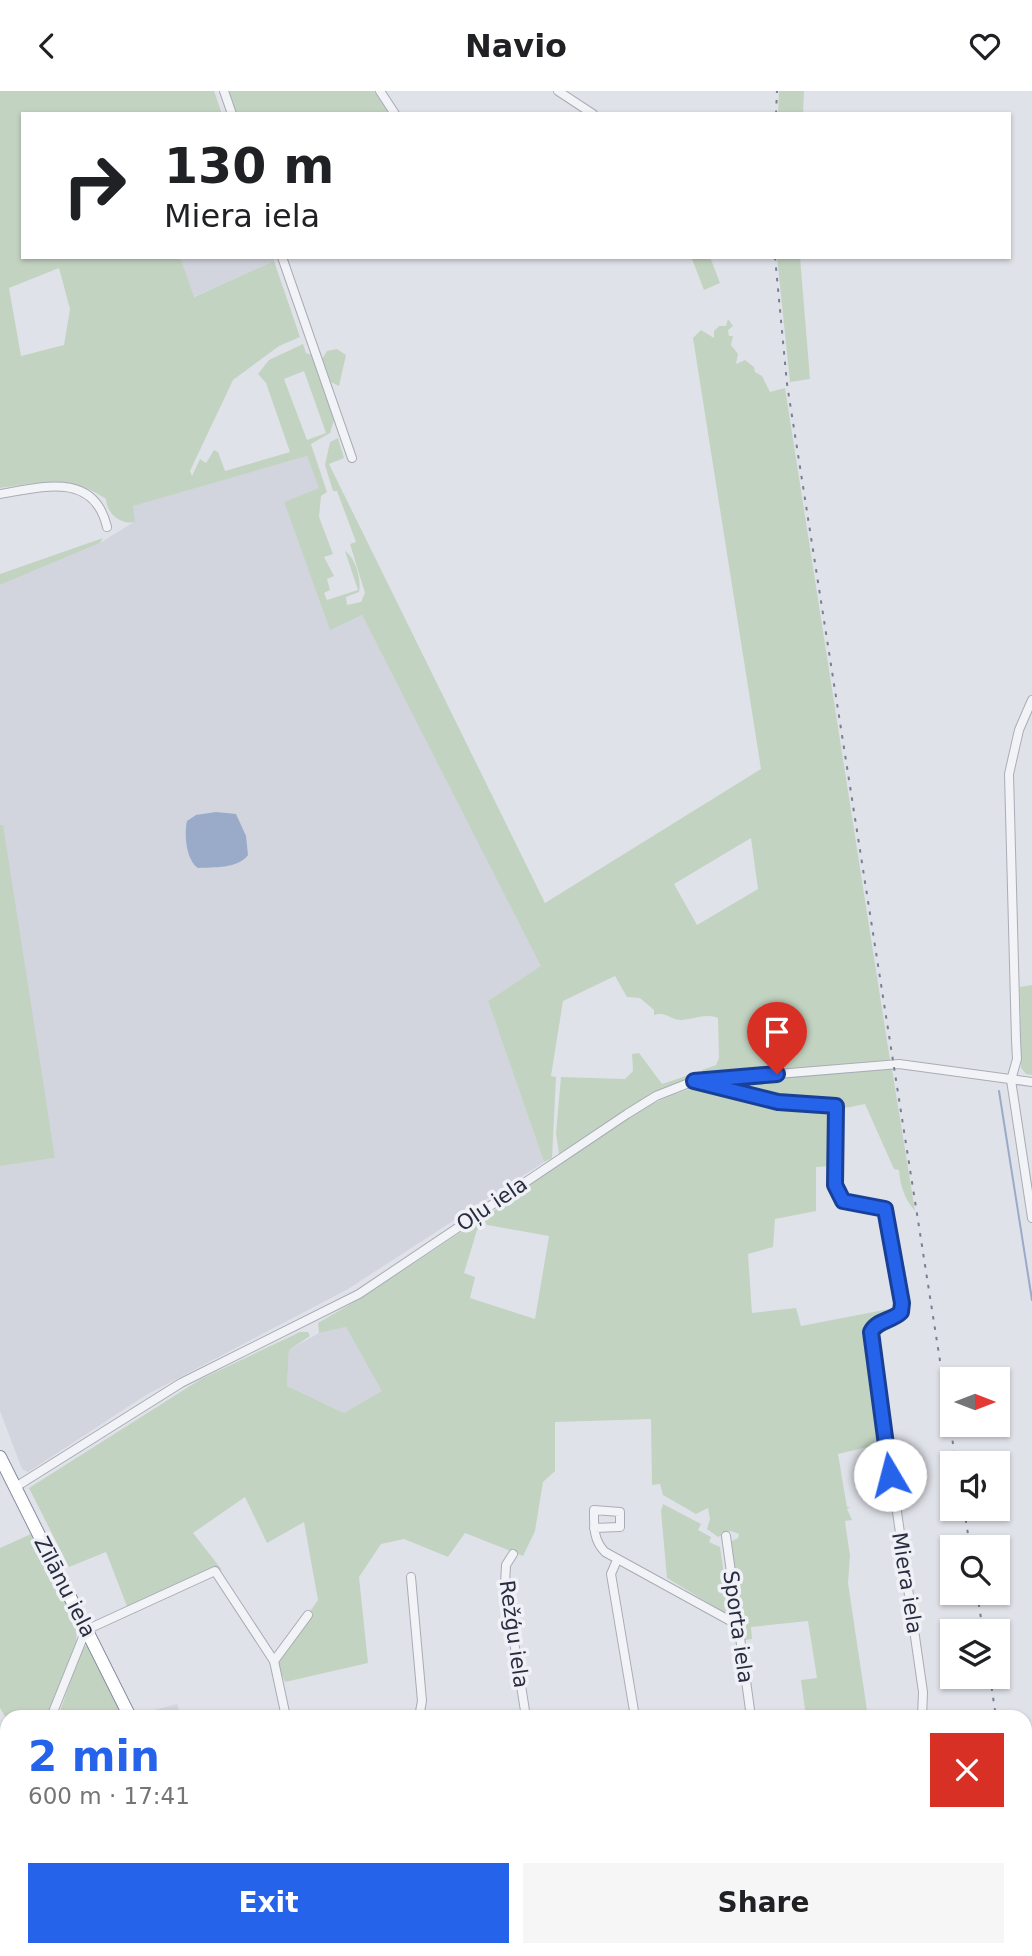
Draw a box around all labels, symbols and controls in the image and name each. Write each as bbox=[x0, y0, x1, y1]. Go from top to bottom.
icon: back bbox=[28, 27, 66, 65]
text: Navio bbox=[465, 27, 567, 65]
icon: heart bbox=[966, 27, 1004, 65]
text: 130 m bbox=[164, 138, 334, 195]
icon: right bbox=[49, 140, 140, 231]
text: Miera iela bbox=[164, 197, 320, 235]
pin bbox=[747, 1002, 807, 1074]
icon: arrive bbox=[758, 1013, 796, 1051]
street label: Oļu iela bbox=[452, 1172, 532, 1236]
north arrow bbox=[940, 1367, 1010, 1437]
map controls bbox=[940, 1367, 1010, 1689]
position arrow bbox=[853, 1438, 927, 1512]
button: sound bbox=[940, 1451, 1010, 1521]
street label: Miera iela bbox=[887, 1530, 927, 1636]
street label: Zīlānu iela bbox=[29, 1533, 101, 1641]
button: search bbox=[940, 1535, 1010, 1605]
street label: Sporta iela bbox=[718, 1569, 758, 1685]
street label: Režģu iela bbox=[495, 1579, 533, 1689]
button: layers bbox=[940, 1619, 1010, 1689]
text: 2 min bbox=[28, 1732, 160, 1781]
button: close bbox=[930, 1733, 1004, 1807]
text: 600 m · 17:41 bbox=[28, 1783, 190, 1809]
button: Exit bbox=[28, 1863, 509, 1943]
button: Share bbox=[523, 1863, 1004, 1943]

